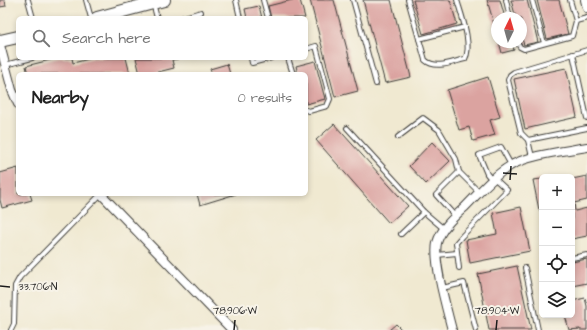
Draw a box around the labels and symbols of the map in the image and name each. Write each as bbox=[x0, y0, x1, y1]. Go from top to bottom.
north arrow bbox=[491, 12, 527, 48]
text: 33.706°N bbox=[19, 280, 57, 294]
text: 78.906°W bbox=[213, 304, 258, 318]
text: 78.904°W bbox=[475, 304, 520, 318]

